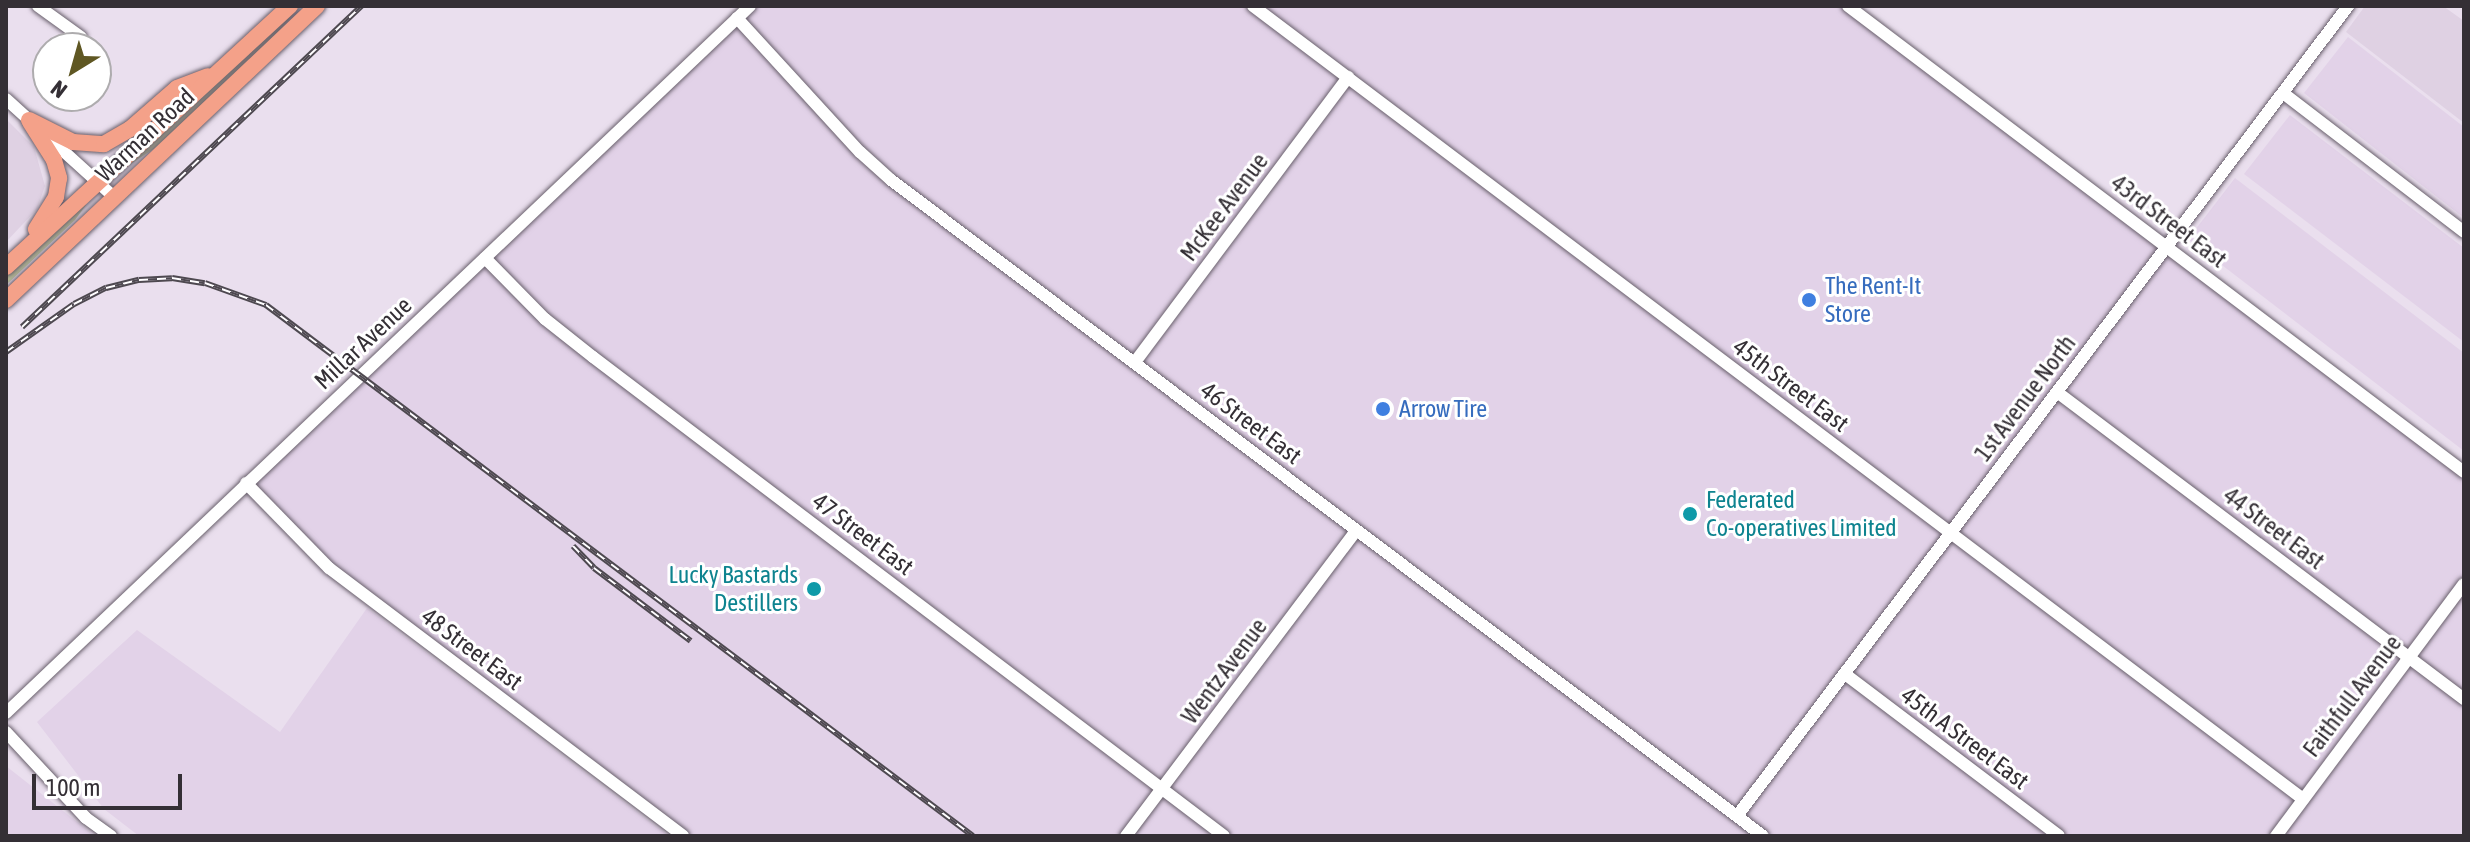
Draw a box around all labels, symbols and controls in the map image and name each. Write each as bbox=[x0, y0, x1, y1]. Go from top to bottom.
north arrow bbox=[32, 32, 112, 112]
text: N bbox=[46, 75, 72, 104]
street label: Warman Road bbox=[90, 82, 200, 188]
street label: McKee Avenue bbox=[1174, 147, 1274, 267]
street label: 43rd Street East bbox=[2106, 168, 2232, 274]
place label: The Rent-It Store bbox=[1825, 272, 1921, 328]
street label: Millar Avenue bbox=[308, 291, 418, 395]
marker: The Rent-It Store bbox=[1800, 291, 1818, 309]
street label: 1st Avenue North bbox=[1968, 329, 2082, 467]
street label: 45th Street East bbox=[1728, 332, 1854, 438]
street label: 46 Street East bbox=[1195, 376, 1307, 470]
place label: Arrow Tire bbox=[1399, 395, 1487, 423]
marker: Arrow Tire bbox=[1374, 400, 1392, 418]
street label: 44 Street East bbox=[2218, 481, 2330, 575]
place label: Federated Co-operatives Limited bbox=[1706, 486, 1897, 542]
street label: 47 Street East bbox=[807, 487, 919, 581]
marker: Federated Co-operatives Limited bbox=[1681, 505, 1699, 523]
place label: Lucky Bastards Destillers bbox=[668, 561, 798, 617]
marker: Lucky Bastards Destillers bbox=[805, 580, 823, 598]
street label: 48 Street East bbox=[416, 602, 528, 696]
street label: Wentz Avenue bbox=[1175, 613, 1273, 729]
street label: Faithfull Avenue bbox=[2297, 629, 2407, 763]
street label: 45th A Street East bbox=[1896, 681, 2034, 795]
scale bar bbox=[36, 758, 186, 808]
text: 100 m bbox=[46, 774, 100, 801]

